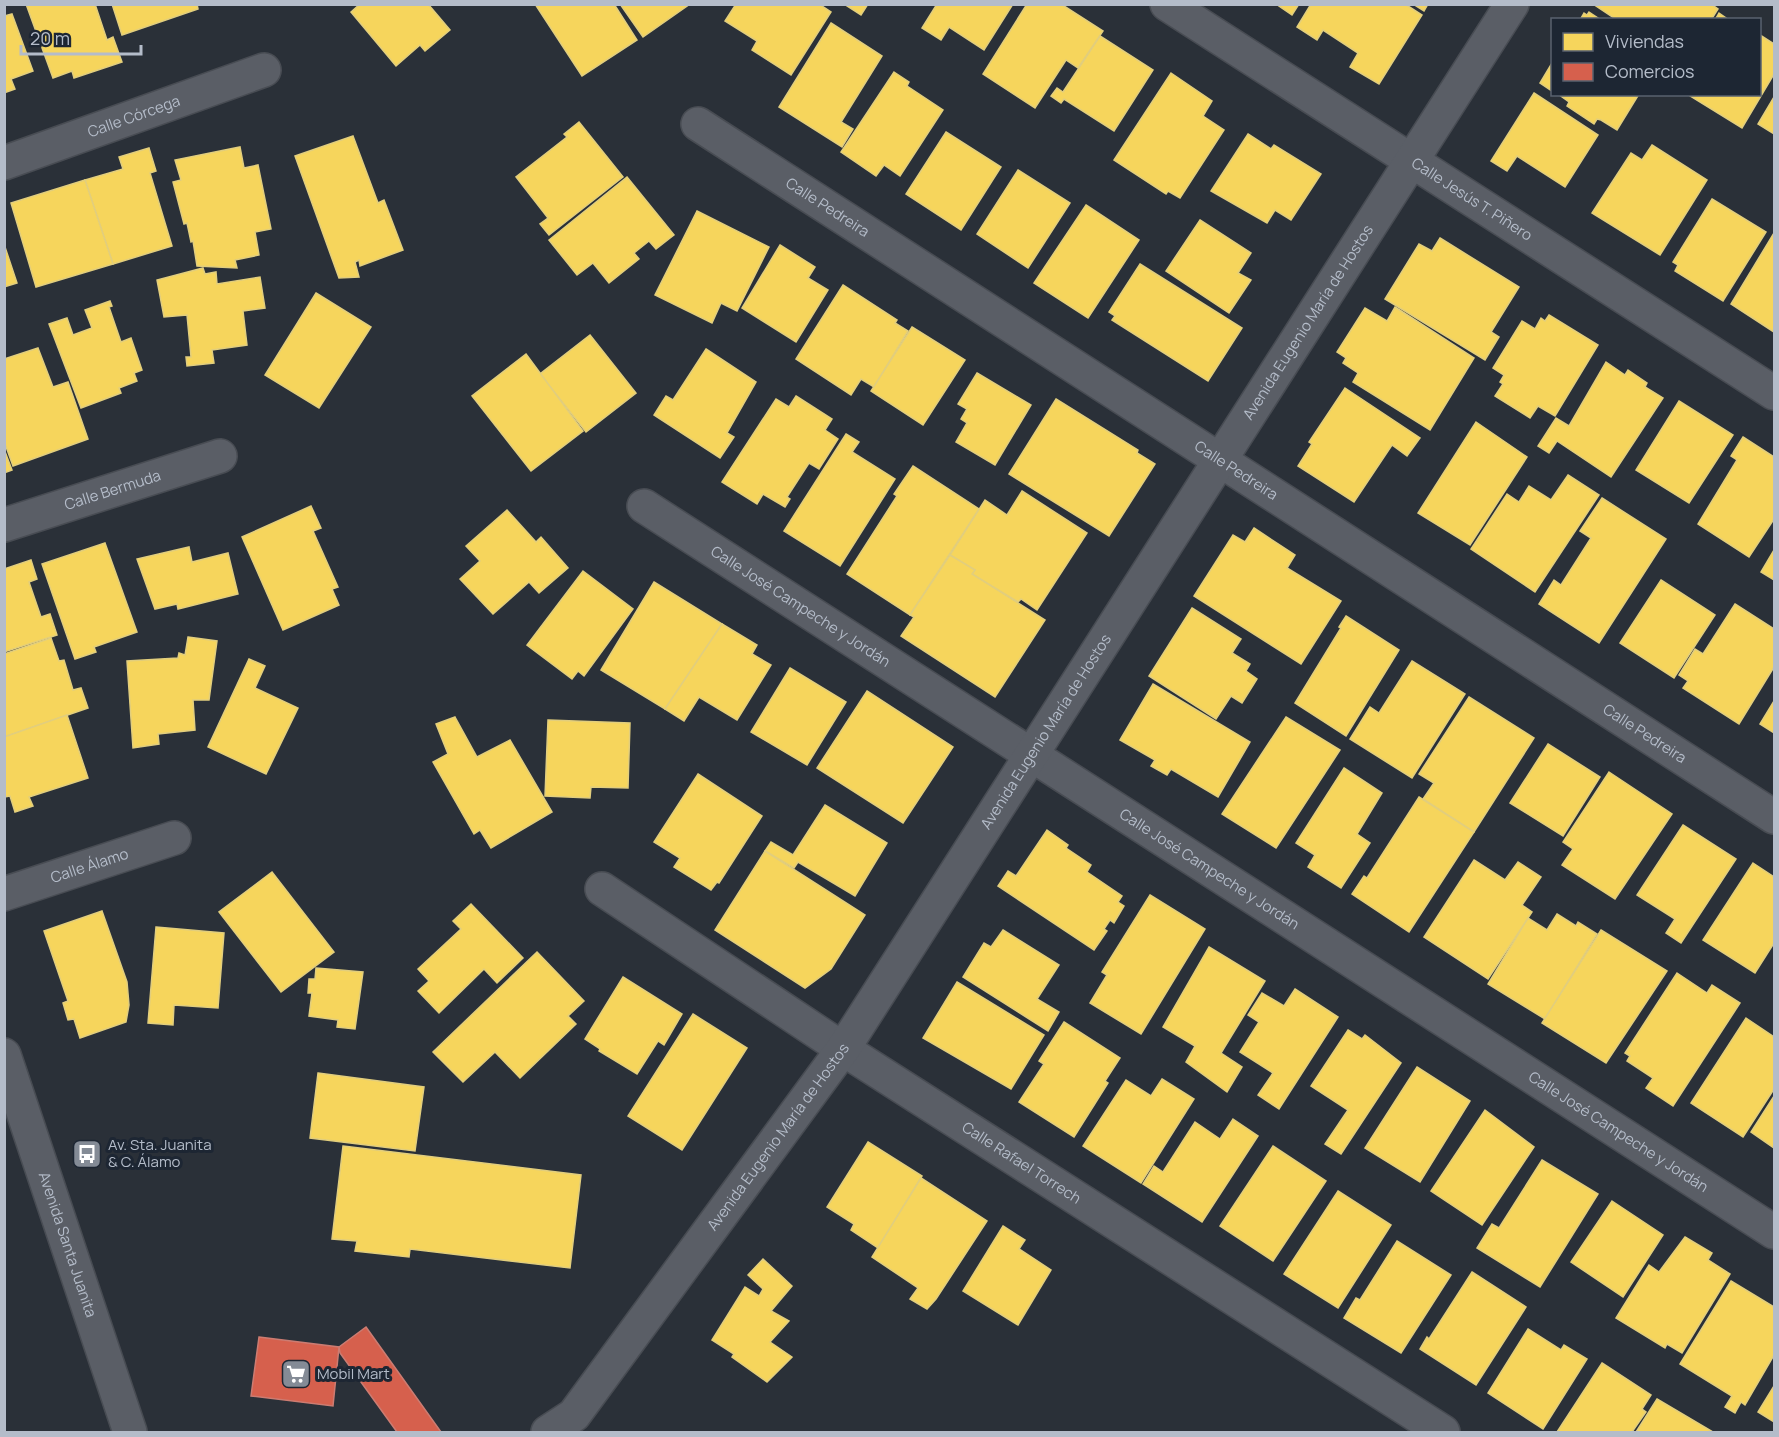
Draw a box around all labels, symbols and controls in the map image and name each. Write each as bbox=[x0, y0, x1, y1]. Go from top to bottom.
scale bar bbox=[21, 18, 141, 56]
legend bbox=[1551, 18, 1761, 96]
text: 20 m bbox=[30, 26, 70, 50]
text: Viviendas bbox=[1605, 29, 1684, 53]
text: Comercios bbox=[1605, 59, 1694, 83]
street label: Calle Córcega bbox=[85, 90, 183, 142]
street label: Calle Jesús T. Piñero bbox=[1407, 152, 1537, 246]
street label: Calle Pedreira bbox=[782, 172, 874, 242]
street label: Avenida Eugenio María de Hostos bbox=[1237, 220, 1378, 424]
street label: Calle Pedreira bbox=[1190, 435, 1282, 505]
street label: Calle Bermuda bbox=[62, 465, 163, 515]
street label: Calle José Campeche y Jordán bbox=[707, 541, 895, 672]
street label: Avenida Eugenio María de Hostos bbox=[975, 630, 1116, 833]
street label: Calle Pedreira bbox=[1599, 699, 1691, 768]
street label: Calle José Campeche y Jordán bbox=[1116, 803, 1304, 934]
street label: Calle Álamo bbox=[48, 843, 131, 888]
street label: Avenida Eugenio María de Hostos bbox=[702, 1039, 854, 1235]
street label: Calle José Campeche y Jordán bbox=[1525, 1066, 1713, 1197]
street label: Calle Rafael Torrech bbox=[958, 1117, 1086, 1208]
place label: Av. Sta. Juanita & C. Álamo bbox=[108, 1134, 211, 1172]
bus stop icon: Av. Sta. Juanita & C. Álamo bbox=[71, 1138, 103, 1170]
street label: Avenida Santa Juanita bbox=[34, 1169, 102, 1320]
supermarket icon: Mobil Mart bbox=[280, 1358, 312, 1390]
place label: Mobil Mart bbox=[317, 1363, 390, 1384]

